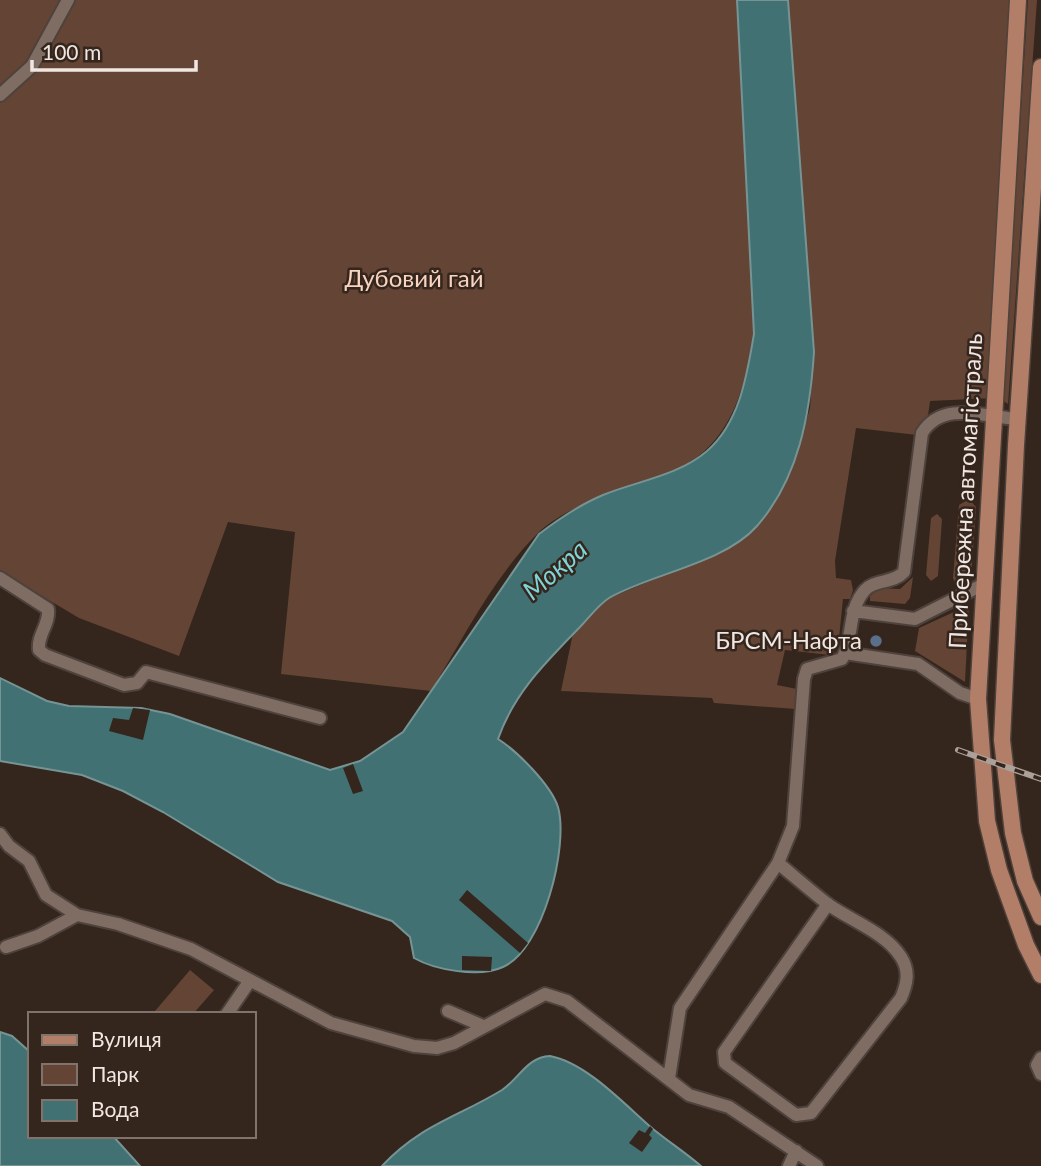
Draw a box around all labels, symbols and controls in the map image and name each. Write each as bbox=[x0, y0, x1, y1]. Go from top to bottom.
scale bar bbox=[32, 28, 196, 72]
text: 100 m bbox=[42, 39, 101, 64]
park label: Дубовий гай bbox=[345, 263, 483, 292]
street label: Прибережна автомагістраль bbox=[942, 332, 987, 649]
water label: Мокра bbox=[516, 533, 593, 606]
place label: БРСМ-Нафта bbox=[715, 625, 862, 654]
marker: БРСМ-Нафта bbox=[868, 633, 884, 649]
legend bbox=[28, 1012, 256, 1138]
text: Вулиця bbox=[91, 1026, 162, 1051]
text: Парк bbox=[91, 1061, 139, 1086]
text: Вода bbox=[91, 1096, 139, 1121]

